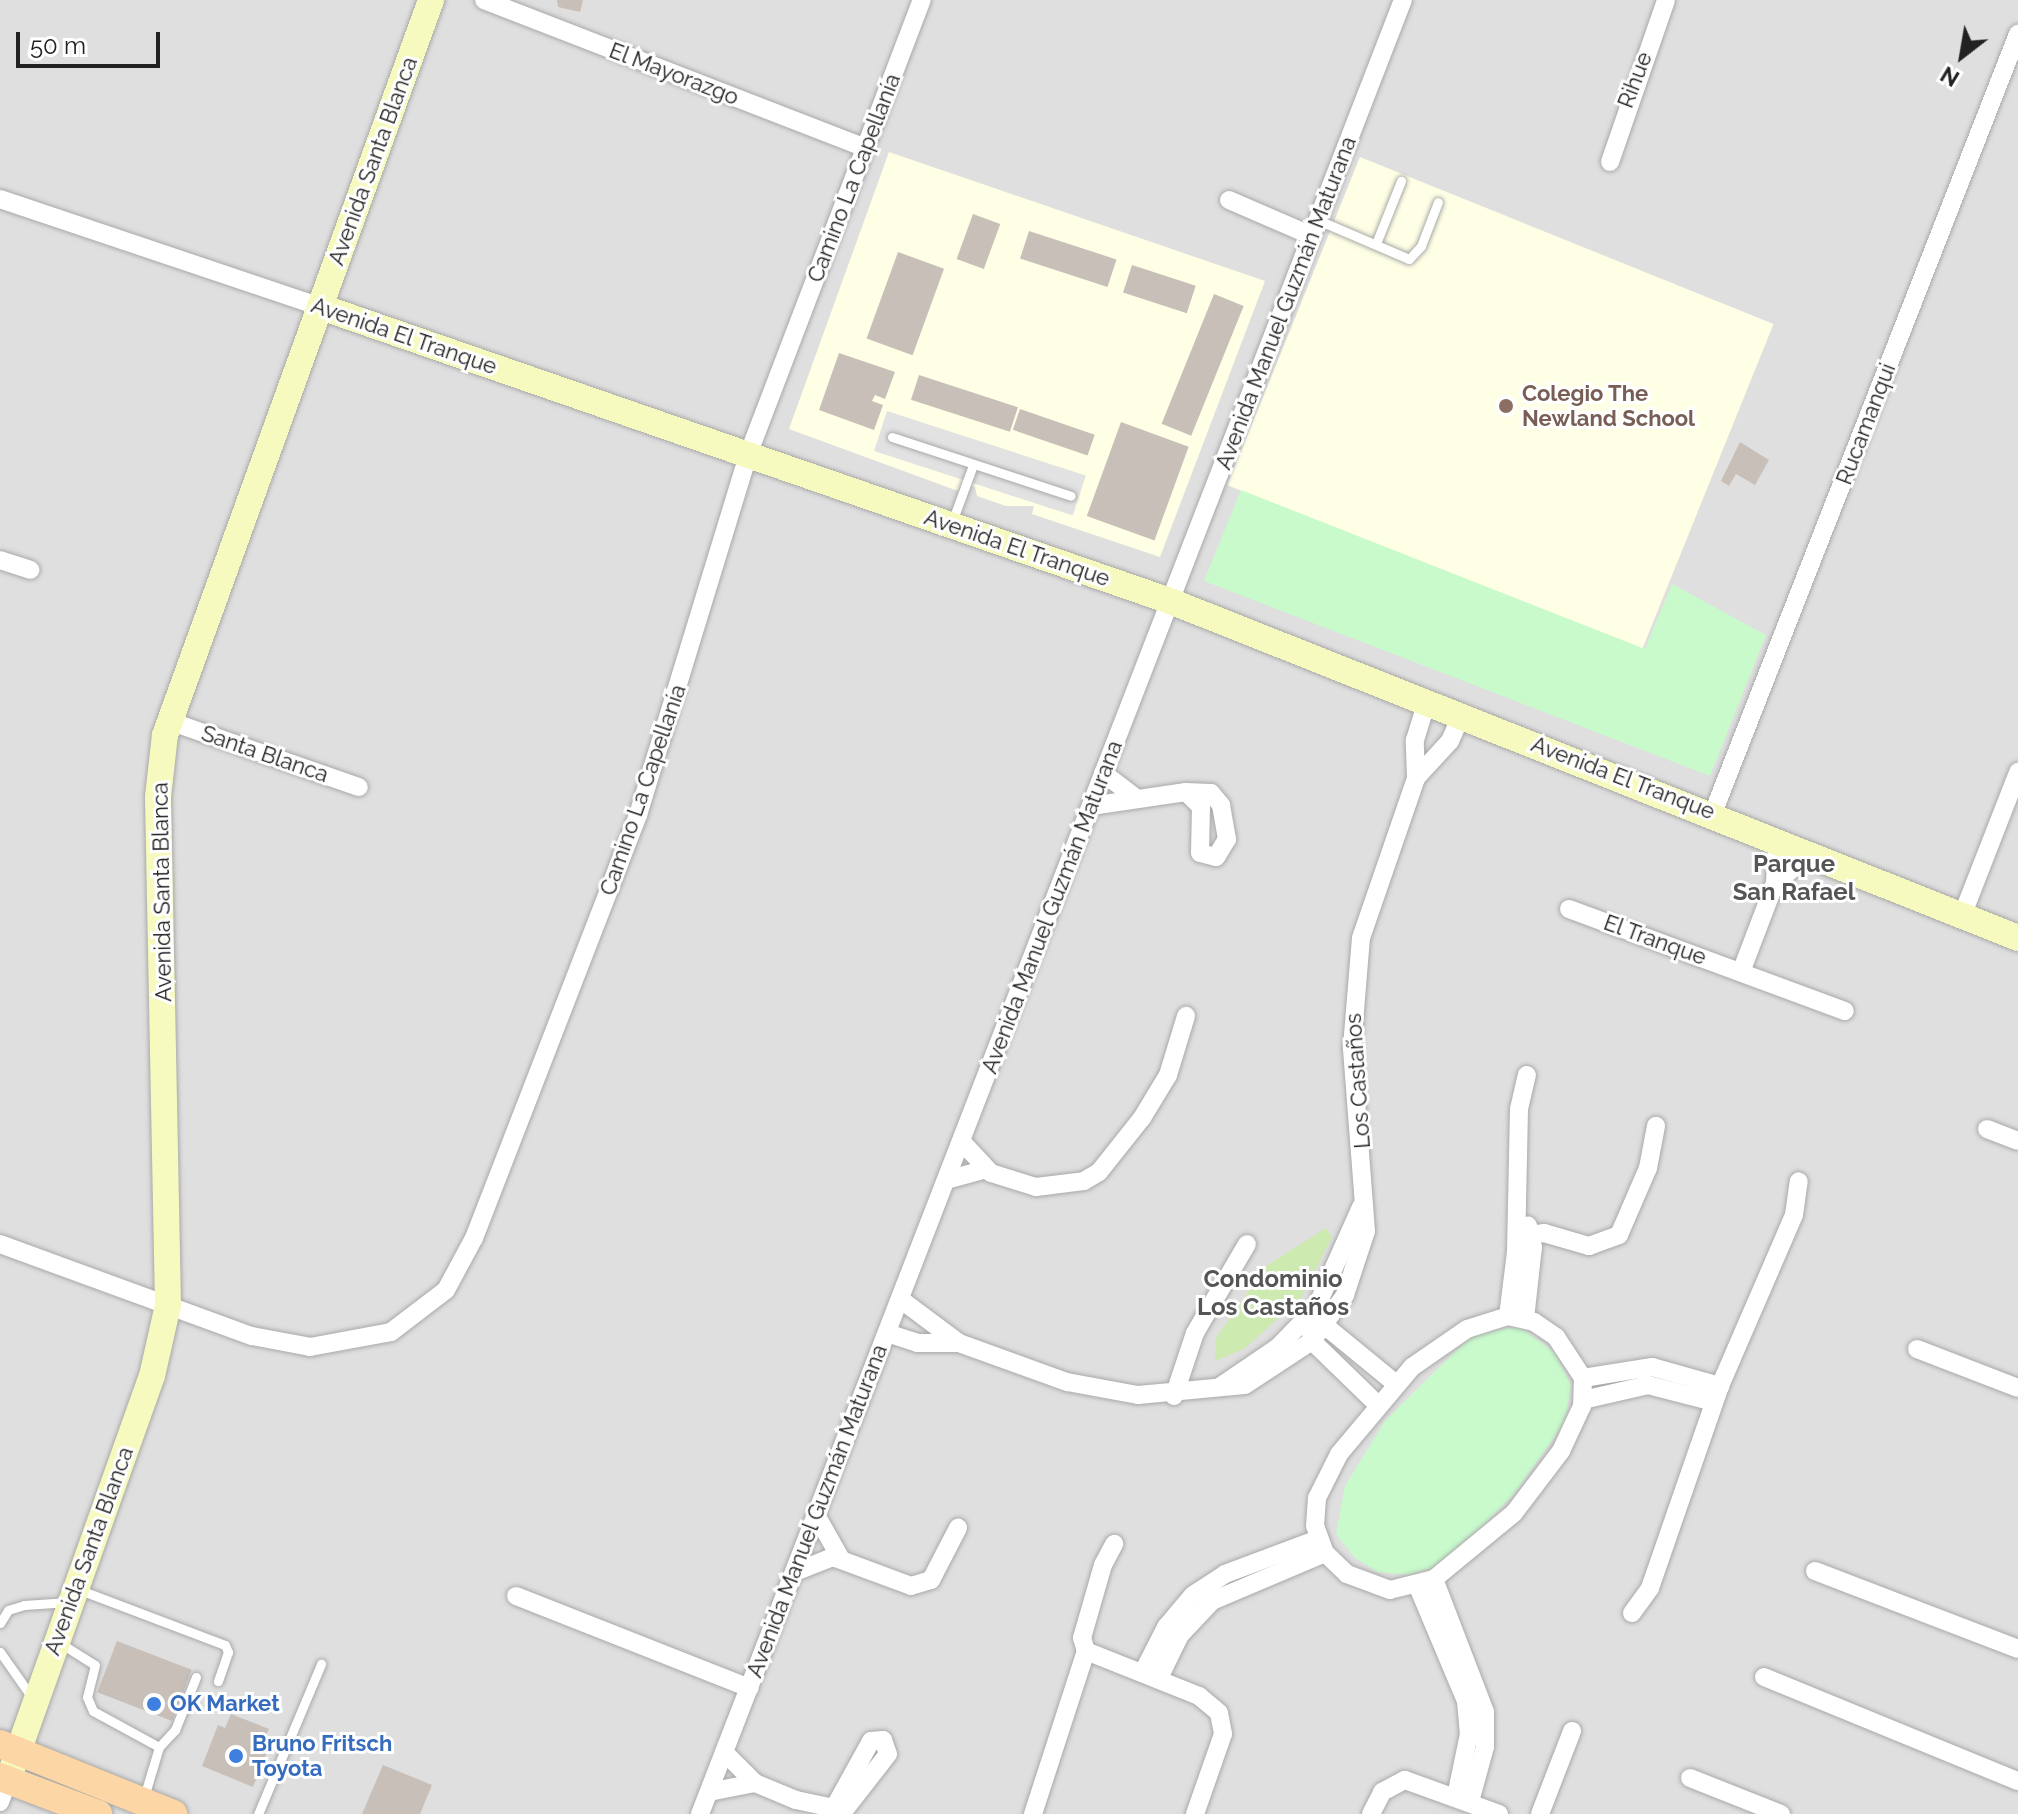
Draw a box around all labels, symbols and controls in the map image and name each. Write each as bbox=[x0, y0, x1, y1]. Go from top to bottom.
scale bar bbox=[20, 16, 164, 66]
north arrow bbox=[1922, 16, 2002, 96]
text: 50 m bbox=[30, 31, 86, 60]
street label: El Mayorazgo bbox=[605, 37, 743, 111]
street label: Rihue bbox=[1612, 48, 1658, 112]
street label: Avenida Santa Blanca bbox=[323, 53, 423, 269]
text: N bbox=[1936, 61, 1964, 92]
street label: Camino La Capellanía bbox=[802, 70, 906, 286]
street label: Avenida Manuel Guzmán Maturana bbox=[1210, 132, 1362, 474]
street label: Avenida El Tranque bbox=[307, 292, 501, 380]
street label: Rucamanqui bbox=[1831, 360, 1901, 488]
place label: Colegio The Newland School bbox=[1522, 380, 1695, 432]
marker: Colegio The Newland School bbox=[1497, 397, 1515, 415]
street label: Avenida El Tranque bbox=[920, 504, 1114, 592]
street label: Camino La Capellanía bbox=[595, 681, 691, 899]
street label: Santa Blanca bbox=[198, 720, 332, 788]
street label: Avenida El Tranque bbox=[1527, 731, 1719, 825]
street label: Avenida Manuel Guzmán Maturana bbox=[976, 736, 1128, 1078]
street label: Avenida Santa Blanca bbox=[147, 782, 177, 1002]
district label: Parque San Rafael bbox=[1733, 850, 1855, 906]
street label: El Tranque bbox=[1600, 909, 1710, 971]
street label: Los Castaños bbox=[1340, 1012, 1376, 1150]
district label: Condominio Los Castaños bbox=[1197, 1265, 1349, 1321]
street label: Avenida Manuel Guzmán Maturana bbox=[741, 1340, 893, 1682]
street label: Avenida Santa Blanca bbox=[39, 1443, 139, 1659]
place label: OK Market bbox=[170, 1691, 280, 1717]
marker: OK Market bbox=[145, 1695, 163, 1713]
place label: Bruno Fritsch Toyota bbox=[252, 1730, 392, 1782]
marker: Bruno Fritsch Toyota bbox=[227, 1747, 245, 1765]

